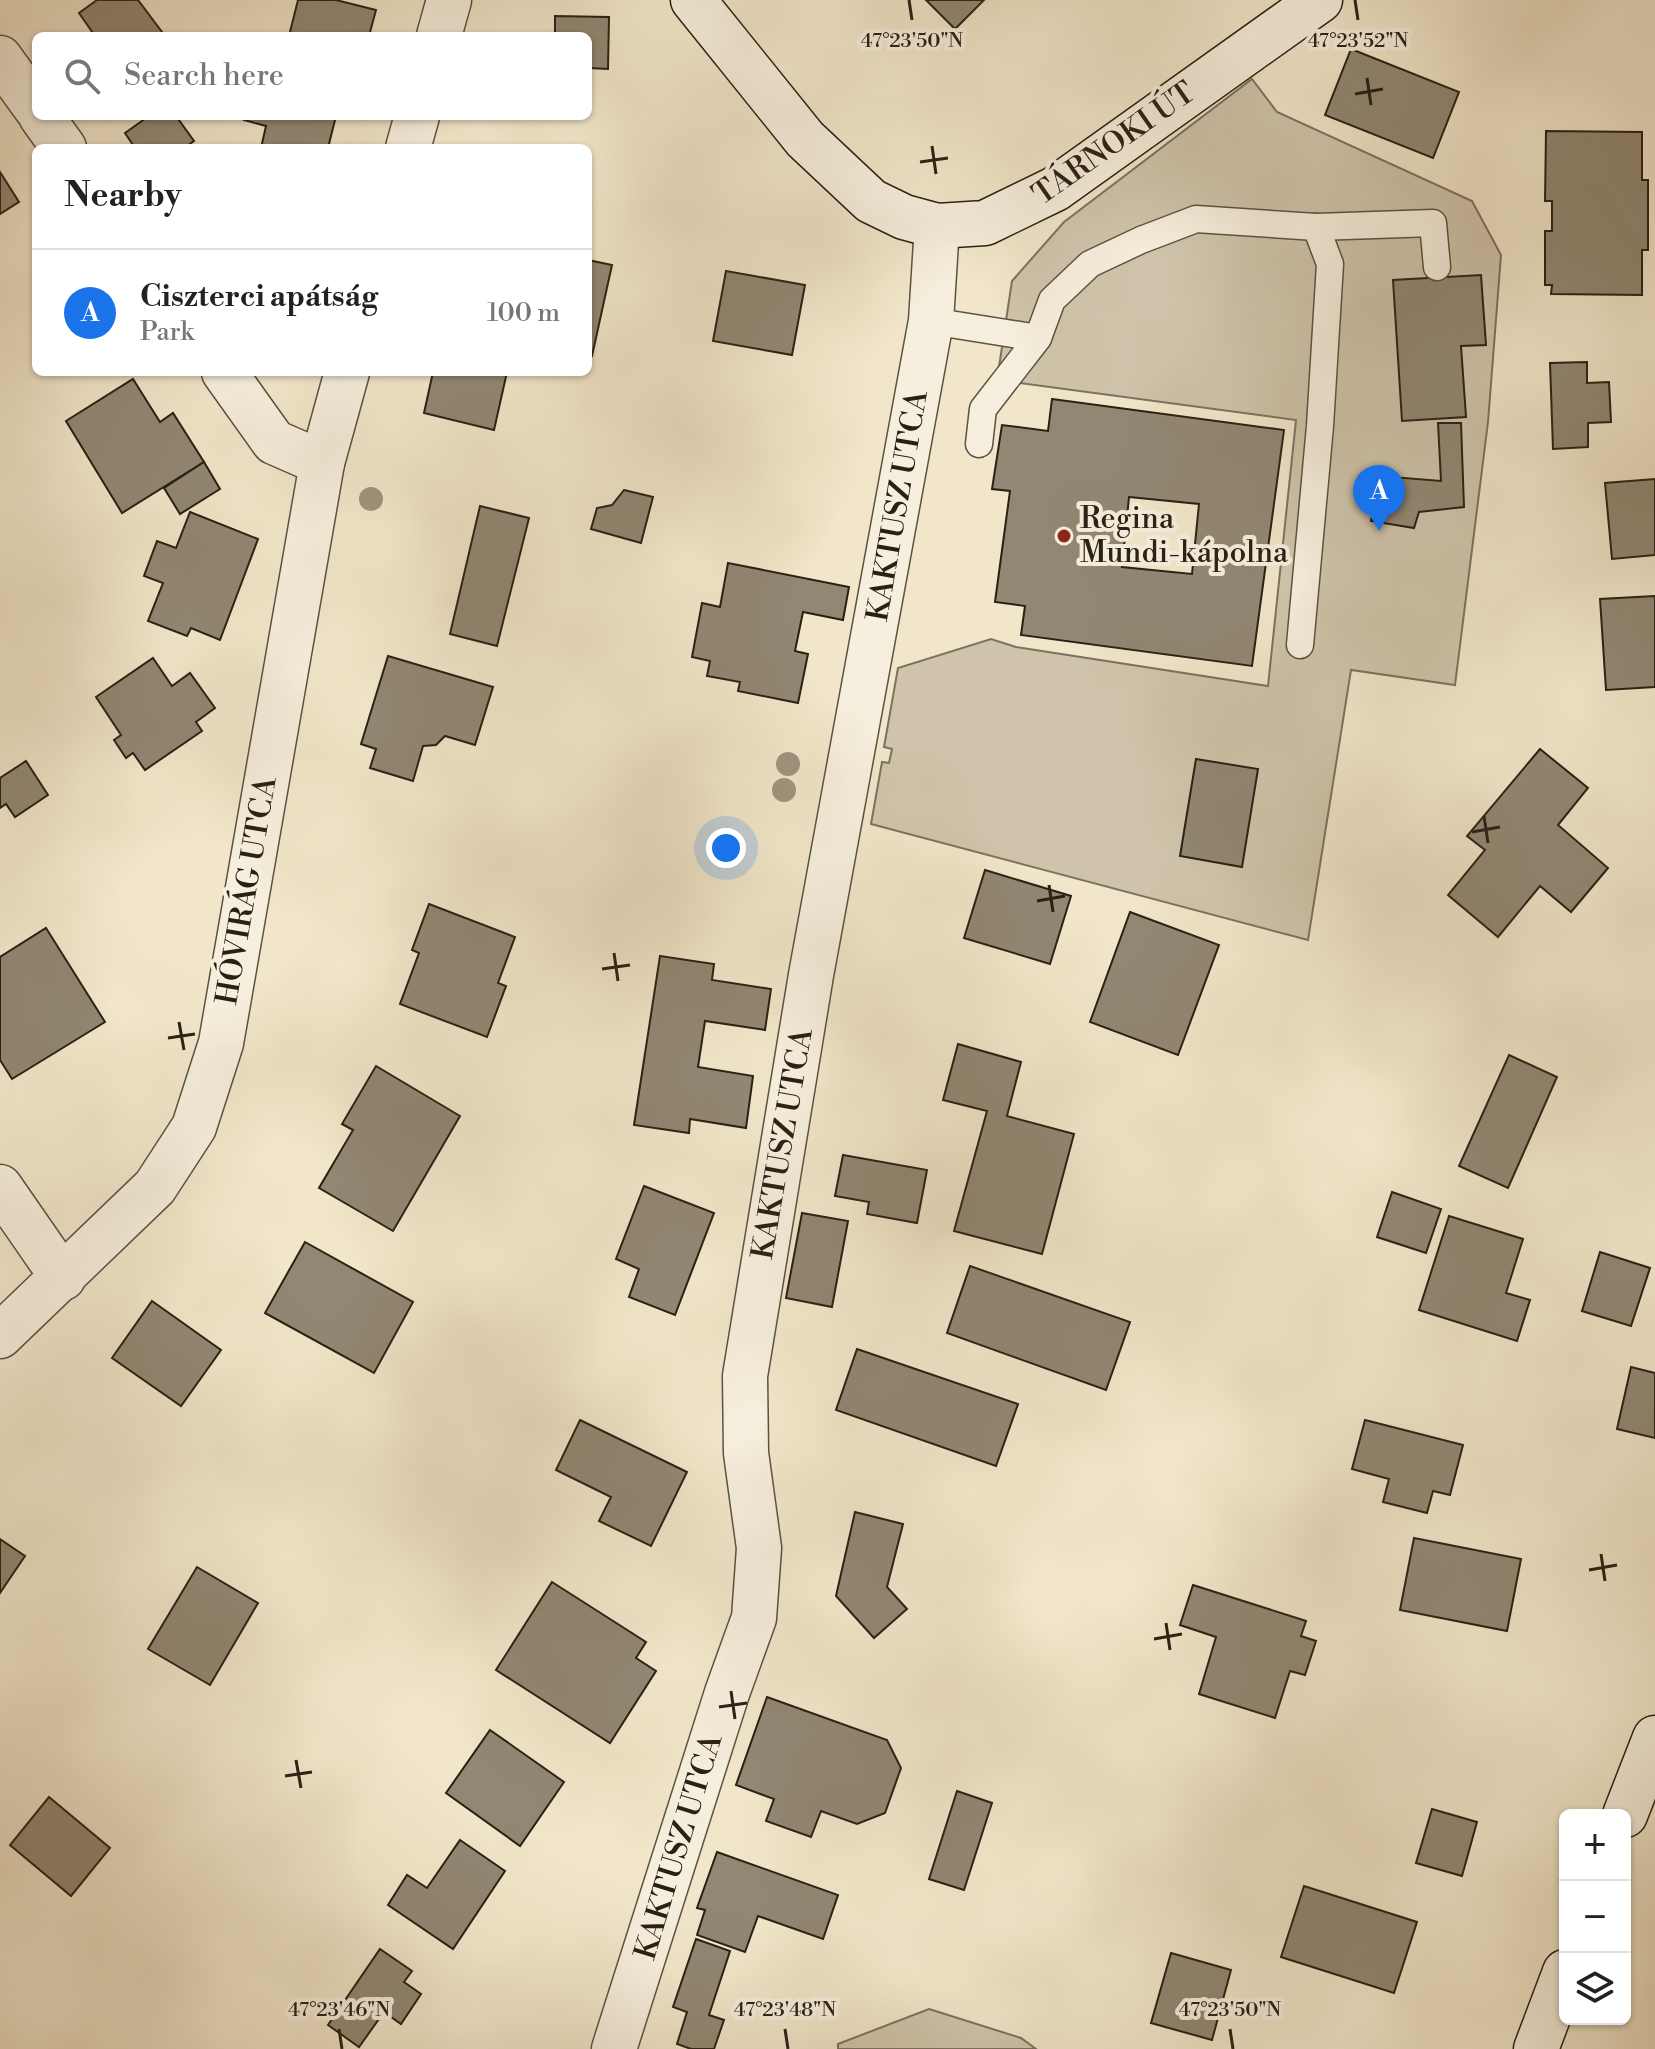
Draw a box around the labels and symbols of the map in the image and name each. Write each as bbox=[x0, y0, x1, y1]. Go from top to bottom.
text: 47°23'50"N bbox=[861, 29, 963, 54]
text: 47°23'52"N bbox=[1308, 29, 1408, 54]
street label: TÁRNOKI ÚT bbox=[1024, 72, 1203, 214]
street label: KAKTUSZ UTCA bbox=[859, 386, 937, 624]
pin: A bbox=[1353, 465, 1405, 531]
place label: Regina Mundi-kápolna bbox=[1080, 500, 1289, 572]
marker: Regina Mundi-kápolna bbox=[1055, 527, 1073, 545]
street label: HÓVIRÁG UTCA bbox=[206, 772, 286, 1008]
your location bbox=[706, 828, 746, 868]
street label: KAKTUSZ UTCA bbox=[744, 1024, 822, 1262]
street label: KAKTUSZ UTCA bbox=[627, 1728, 732, 1964]
text: 47°23'46"N bbox=[288, 1998, 390, 2023]
text: 47°23'48"N bbox=[734, 1998, 836, 2023]
text: 47°23'50"N bbox=[1179, 1998, 1281, 2023]

